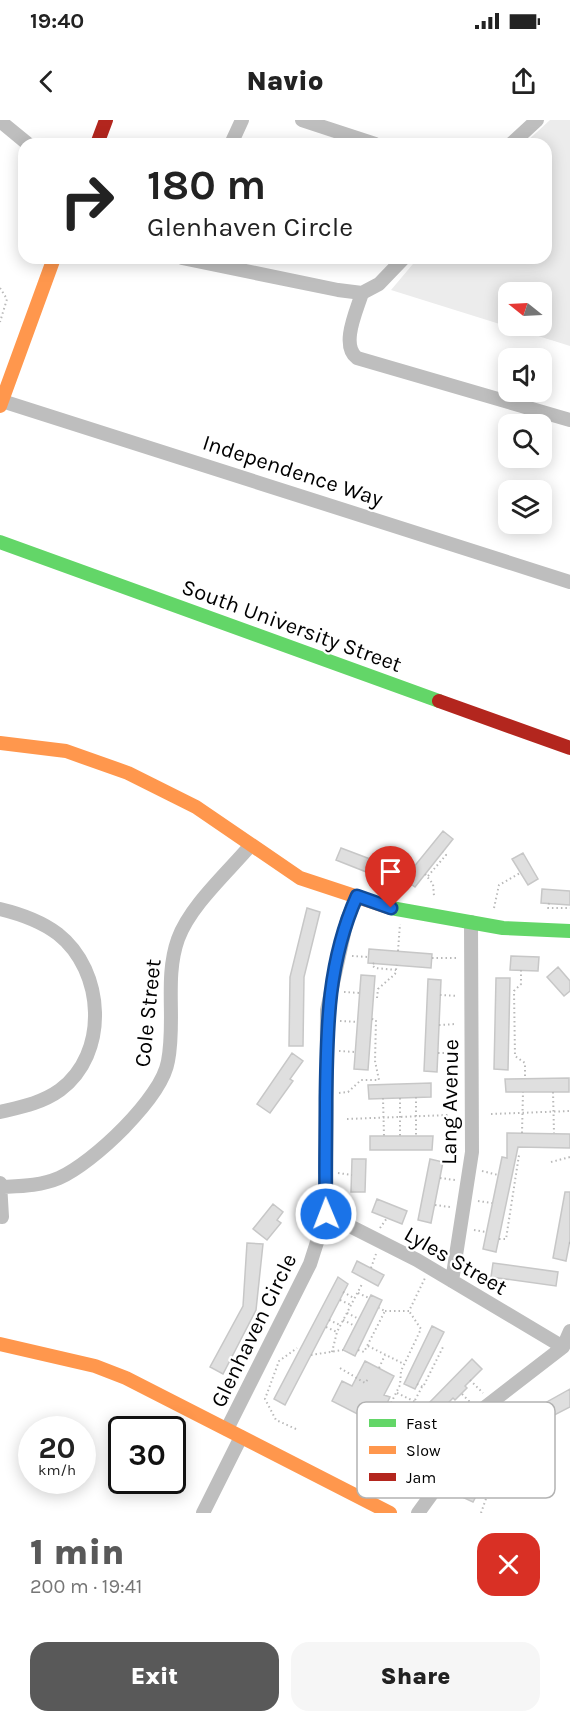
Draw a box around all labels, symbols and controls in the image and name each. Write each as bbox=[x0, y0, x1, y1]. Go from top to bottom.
text: 19:40 bbox=[30, 8, 84, 34]
icon: back bbox=[30, 65, 63, 98]
text: Navio bbox=[246, 65, 324, 97]
icon: share bbox=[507, 65, 540, 98]
text: 180 m bbox=[147, 160, 266, 210]
icon: right bbox=[48, 162, 126, 240]
text: Glenhaven Circle bbox=[147, 211, 353, 243]
north arrow bbox=[498, 282, 552, 336]
map controls bbox=[498, 282, 552, 534]
button: sound bbox=[498, 348, 552, 402]
button: search bbox=[498, 414, 552, 468]
street label: Independence Way bbox=[199, 430, 386, 512]
button: layers bbox=[498, 480, 552, 534]
street label: South University Street bbox=[178, 574, 405, 678]
pin bbox=[365, 846, 416, 908]
icon: arrive bbox=[374, 855, 407, 888]
street label: Cole Street bbox=[129, 958, 167, 1068]
street label: Lang Avenue bbox=[436, 1039, 464, 1165]
position arrow bbox=[294, 1182, 358, 1246]
street label: Lyles Street bbox=[399, 1221, 512, 1301]
street label: Glenhaven Circle bbox=[205, 1249, 302, 1412]
legend bbox=[357, 1402, 555, 1498]
text: Fast bbox=[406, 1414, 437, 1433]
speed limit sign: 30 bbox=[108, 1416, 186, 1494]
text: 20 bbox=[38, 1430, 76, 1466]
text: Slow bbox=[406, 1441, 441, 1460]
text: km/h bbox=[38, 1461, 76, 1479]
text: Jam bbox=[406, 1468, 436, 1487]
text: 1 min bbox=[30, 1531, 124, 1573]
button: close bbox=[477, 1533, 540, 1596]
text: 200 m · 19:41 bbox=[30, 1575, 142, 1598]
button: Exit bbox=[30, 1642, 279, 1711]
button: Share bbox=[291, 1642, 540, 1711]

